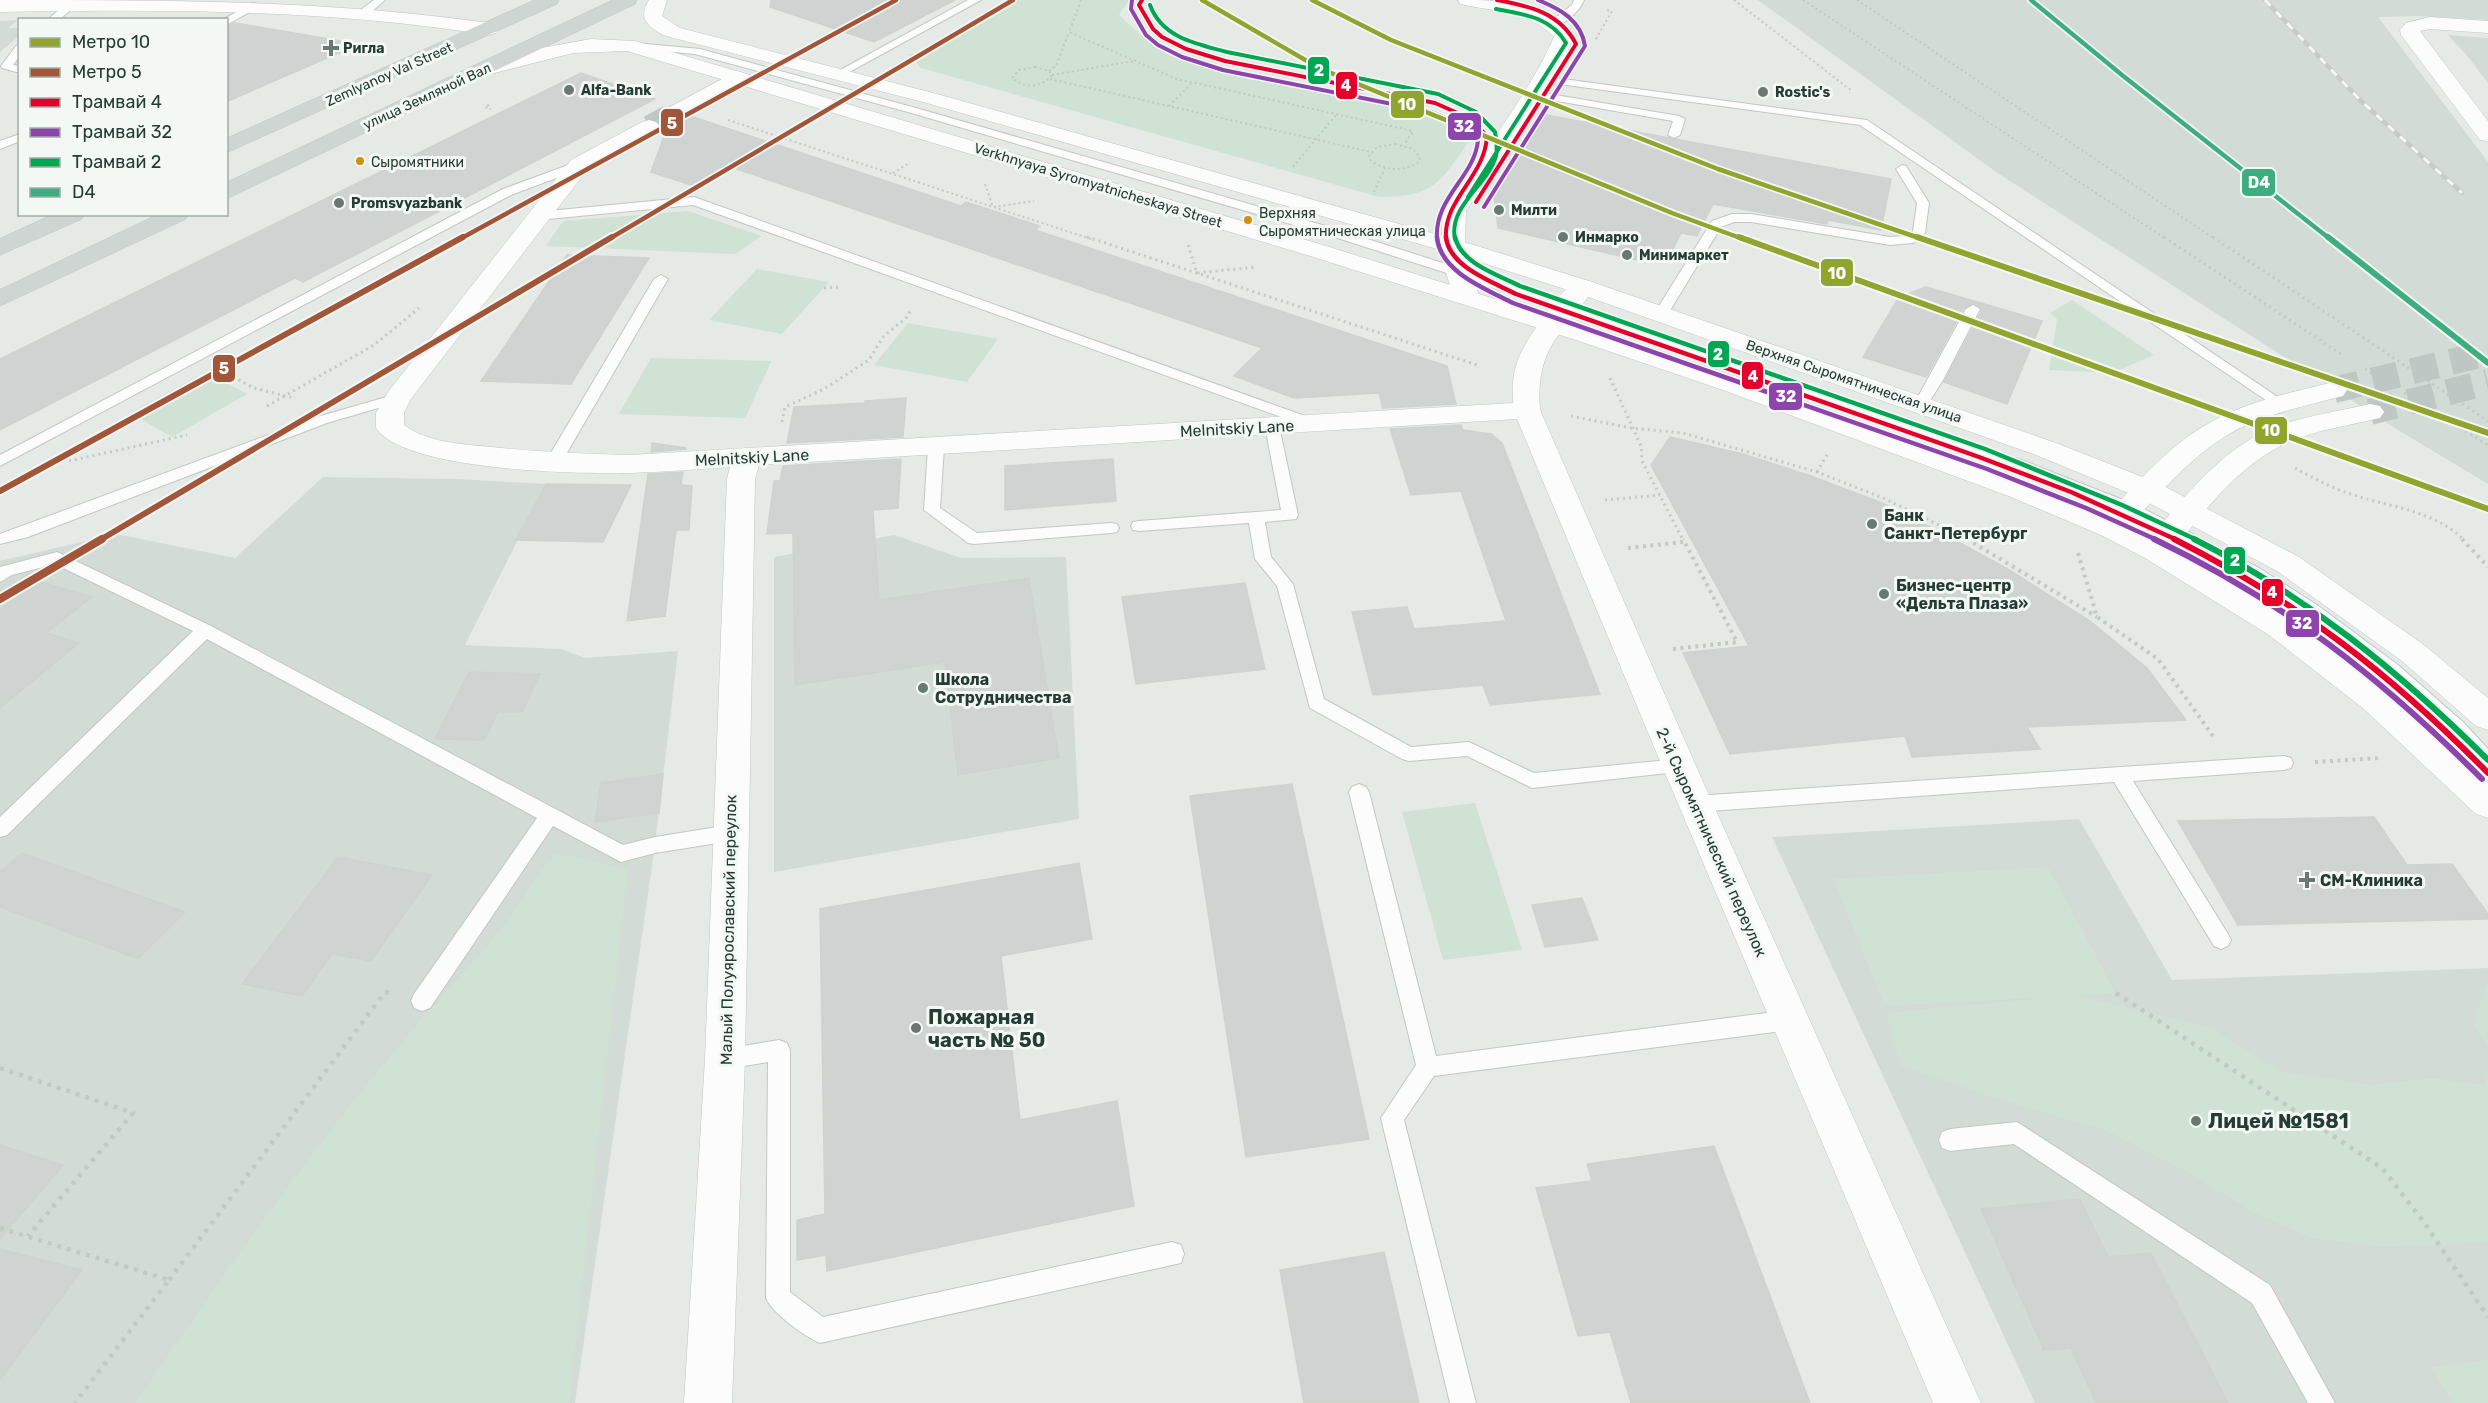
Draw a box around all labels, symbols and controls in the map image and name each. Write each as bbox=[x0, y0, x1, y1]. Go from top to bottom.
legend bbox=[18, 18, 228, 216]
text: Метро 10 bbox=[72, 31, 150, 53]
street label: Zemlyanoy Val Street bbox=[323, 39, 456, 110]
place label: Ригла bbox=[343, 40, 384, 57]
marker: Ригла bbox=[324, 41, 338, 55]
line badge: 2 bbox=[1307, 56, 1330, 85]
street label: улица Земляной Вал bbox=[361, 59, 494, 134]
text: Метро 5 bbox=[72, 61, 142, 83]
text: 2 bbox=[1314, 61, 1324, 80]
line badge: 4 bbox=[1335, 71, 1358, 100]
text: 4 bbox=[1341, 76, 1352, 95]
place label: Alfa-Bank bbox=[581, 82, 652, 99]
marker: Alfa-Bank bbox=[562, 83, 576, 97]
place label: Rostic's bbox=[1775, 84, 1831, 101]
marker: Rostic's bbox=[1756, 85, 1770, 99]
line badge: 10 bbox=[1390, 90, 1425, 119]
text: Трамвай 4 bbox=[72, 91, 162, 113]
text: 10 bbox=[1398, 95, 1417, 114]
line badge: 5 bbox=[660, 108, 684, 137]
line badge: 32 bbox=[1447, 112, 1482, 141]
text: 5 bbox=[667, 114, 677, 133]
text: 32 bbox=[1454, 117, 1474, 136]
text: Трамвай 32 bbox=[72, 121, 172, 143]
street label: Verkhnyaya Syromyatnicheskaya Street bbox=[972, 140, 1224, 232]
text: Трамвай 2 bbox=[72, 151, 161, 173]
place label: Сыромятники bbox=[371, 154, 464, 171]
marker: Сыромятники bbox=[354, 155, 366, 167]
line badge: D4 bbox=[2241, 168, 2276, 197]
text: D4 bbox=[2248, 173, 2270, 192]
text: D4 bbox=[72, 181, 96, 203]
place label: Promsvyazbank bbox=[351, 195, 463, 212]
marker: Promsvyazbank bbox=[332, 196, 346, 210]
place label: Милти bbox=[1511, 202, 1557, 219]
marker: Милти bbox=[1492, 203, 1506, 217]
place label: Верхняя Сыромятническая улица bbox=[1259, 205, 1426, 240]
marker: Верхняя Сыромятническая улица bbox=[1242, 214, 1254, 226]
place label: Инмарко bbox=[1575, 229, 1639, 246]
marker: Инмарко bbox=[1556, 230, 1570, 244]
place label: Минимаркет bbox=[1639, 247, 1729, 264]
marker: Минимаркет bbox=[1620, 248, 1634, 262]
line badge: 10 bbox=[1820, 258, 1854, 287]
text: 10 bbox=[1828, 264, 1847, 283]
street label: Верхняя Сыромятническая улица bbox=[1744, 336, 1964, 426]
line badge: 2 bbox=[1707, 340, 1730, 368]
text: 2 bbox=[1713, 345, 1723, 364]
line badge: 5 bbox=[212, 354, 236, 383]
text: 5 bbox=[219, 359, 229, 378]
line badge: 4 bbox=[1741, 361, 1764, 390]
text: 4 bbox=[1748, 367, 1759, 386]
line badge: 32 bbox=[1768, 382, 1803, 411]
text: 32 bbox=[1776, 387, 1796, 406]
street label: Melnitskiy Lane bbox=[1179, 416, 1295, 441]
line badge: 10 bbox=[2254, 416, 2288, 445]
text: 10 bbox=[2262, 421, 2281, 440]
street label: Melnitskiy Lane bbox=[694, 445, 810, 470]
place label: Банк Санкт-Петербург bbox=[1884, 506, 2028, 543]
marker: Банк Санкт-Петербург bbox=[1865, 517, 1879, 531]
line badge: 2 bbox=[2223, 546, 2246, 575]
text: 2 bbox=[2230, 551, 2240, 570]
place label: Бизнес-центр «Дельта Плаза» bbox=[1896, 576, 2028, 613]
line badge: 4 bbox=[2261, 578, 2284, 607]
text: 4 bbox=[2267, 583, 2278, 602]
marker: Бизнес-центр «Дельта Плаза» bbox=[1877, 587, 1891, 601]
line badge: 32 bbox=[2285, 609, 2320, 638]
text: 32 bbox=[2292, 614, 2312, 633]
place label: Школа Сотрудничества bbox=[935, 670, 1071, 707]
marker: Школа Сотрудничества bbox=[916, 681, 930, 695]
street label: 2-й Сыромятнический переулок bbox=[1652, 725, 1771, 960]
street label: Малый Полуярославский переулок bbox=[717, 794, 740, 1065]
marker: СМ-Клиника bbox=[2298, 871, 2316, 889]
place label: СМ-Клиника bbox=[2320, 871, 2423, 890]
place label: Пожарная часть № 50 bbox=[928, 1005, 1045, 1052]
marker: Пожарная часть № 50 bbox=[909, 1021, 923, 1035]
place label: Лицей №1581 bbox=[2208, 1109, 2349, 1133]
marker: Лицей №1581 bbox=[2189, 1114, 2203, 1128]

